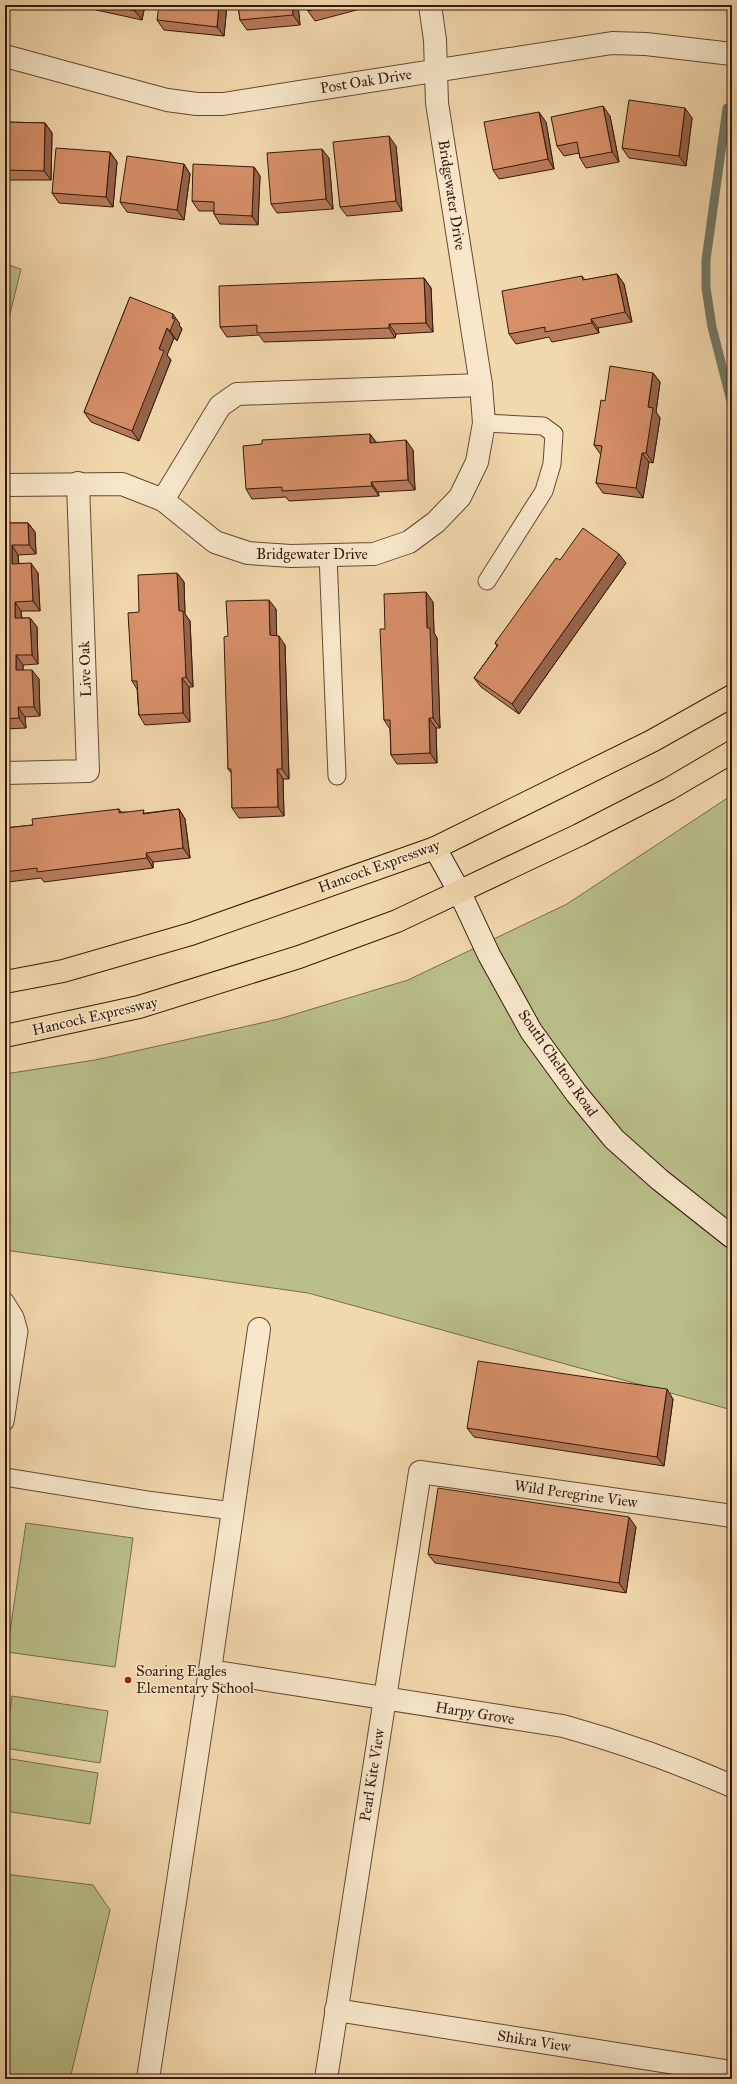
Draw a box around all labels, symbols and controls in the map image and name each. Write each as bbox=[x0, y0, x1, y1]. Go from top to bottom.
street label: Post Oak Drive bbox=[319, 65, 413, 97]
street label: Bridgewater Drive bbox=[434, 139, 470, 251]
street label: Bridgewater Drive bbox=[256, 545, 368, 563]
street label: Live Oak bbox=[75, 641, 95, 697]
street label: Hancock Expressway bbox=[316, 835, 443, 896]
street label: Hancock Expressway bbox=[30, 993, 161, 1039]
street label: South Chelton Road bbox=[514, 1006, 602, 1120]
street label: Wild Peregrine View bbox=[513, 1476, 639, 1512]
place label: Soaring Eagles Elementary School bbox=[136, 1662, 255, 1697]
marker: Soaring Eagles Elementary School bbox=[123, 1675, 133, 1685]
street label: Harpy Grove bbox=[434, 1698, 516, 1728]
street label: Pearl Kite View bbox=[356, 1727, 388, 1823]
street label: Shikra View bbox=[496, 2026, 572, 2056]

